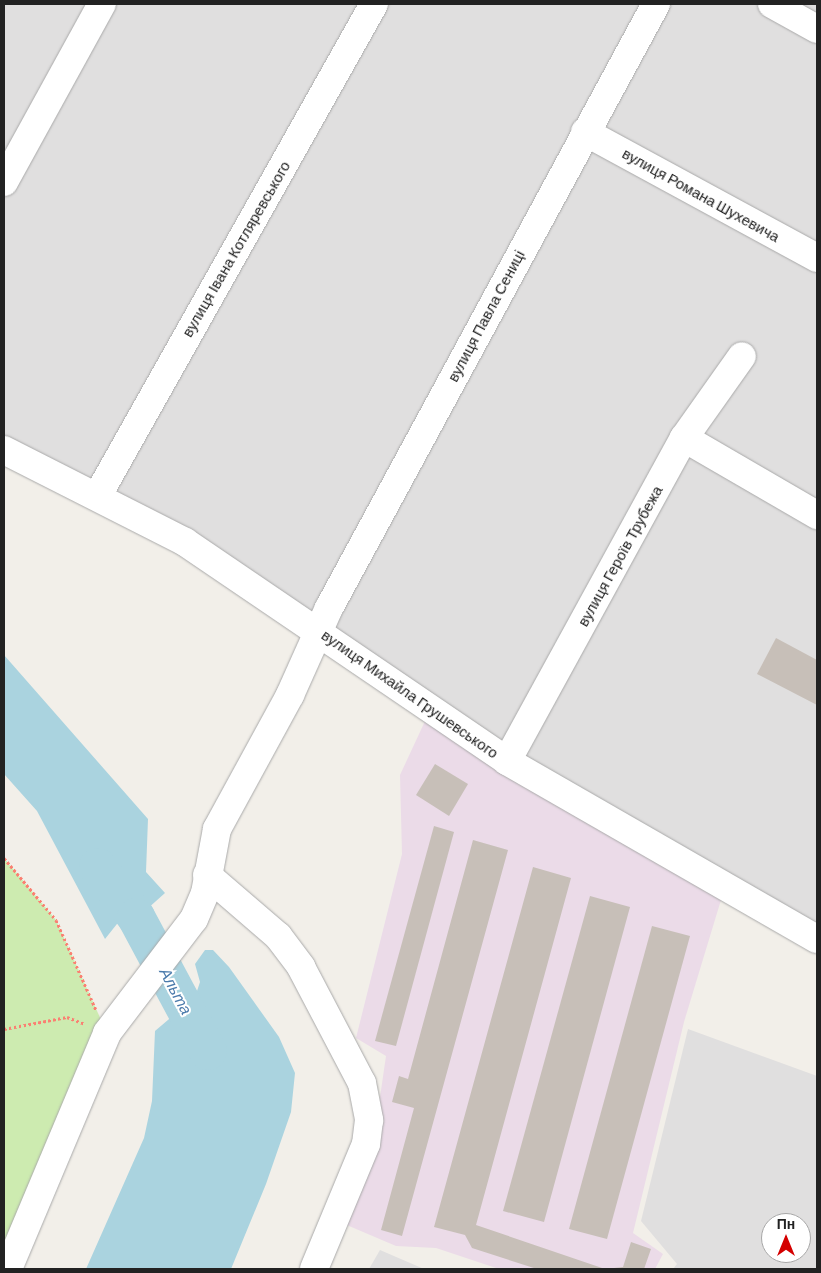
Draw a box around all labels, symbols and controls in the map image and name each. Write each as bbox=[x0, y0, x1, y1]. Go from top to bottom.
street label: вулиця Романа Шухевича bbox=[619, 144, 783, 246]
street label: вулиця Івана Котляревського bbox=[178, 158, 294, 340]
street label: вулиця Павла Сениці bbox=[444, 247, 528, 385]
street label: вулиця Героїв Трубежа bbox=[574, 483, 666, 629]
street label: вулиця Михайла Грушевського bbox=[318, 626, 502, 762]
water label: Альта bbox=[156, 964, 196, 1018]
north arrow bbox=[761, 1213, 811, 1263]
text: Пн bbox=[777, 1215, 795, 1232]

